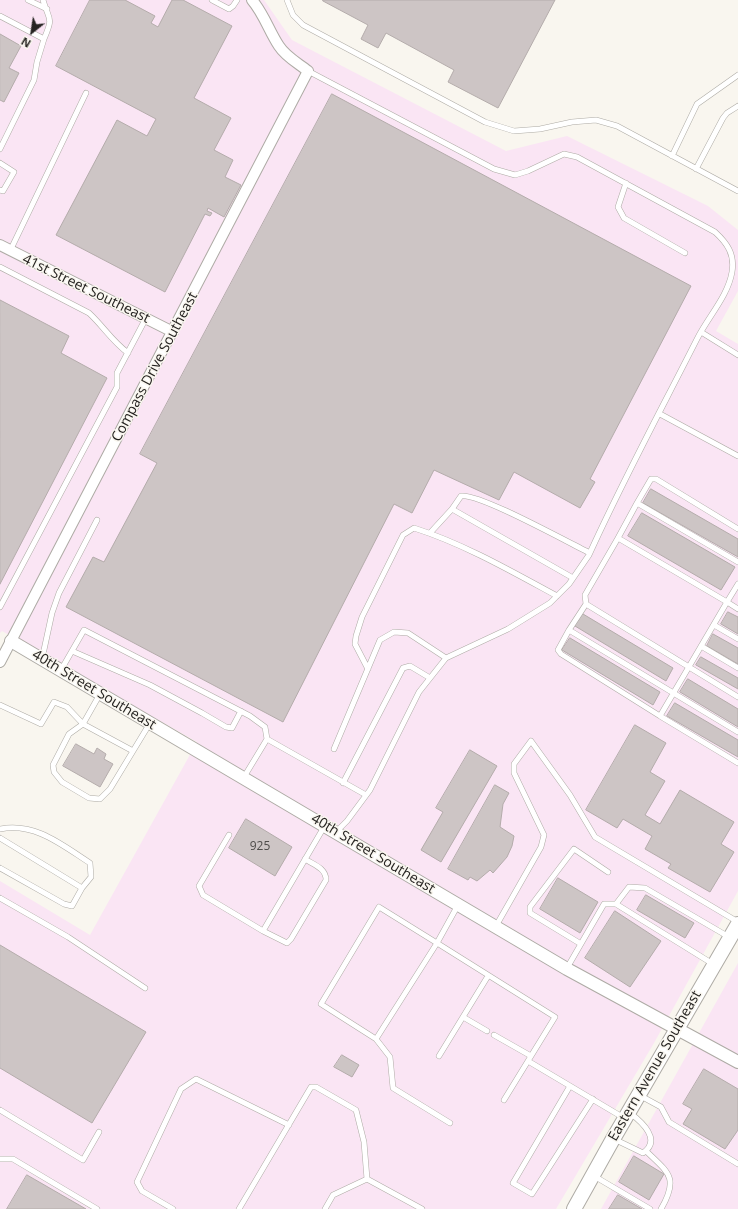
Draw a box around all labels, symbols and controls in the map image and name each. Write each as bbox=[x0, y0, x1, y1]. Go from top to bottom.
north arrow bbox=[12, 12, 52, 52]
text: N bbox=[18, 34, 33, 52]
street label: 41st Street Southeast bbox=[20, 251, 152, 327]
street label: Compass Drive Southeast bbox=[108, 289, 202, 445]
street label: 40th Street Southeast bbox=[29, 646, 159, 734]
street label: 40th Street Southeast bbox=[308, 810, 438, 898]
house number: 925 bbox=[250, 840, 270, 854]
street label: Eastern Avenue Southeast bbox=[605, 988, 705, 1144]

